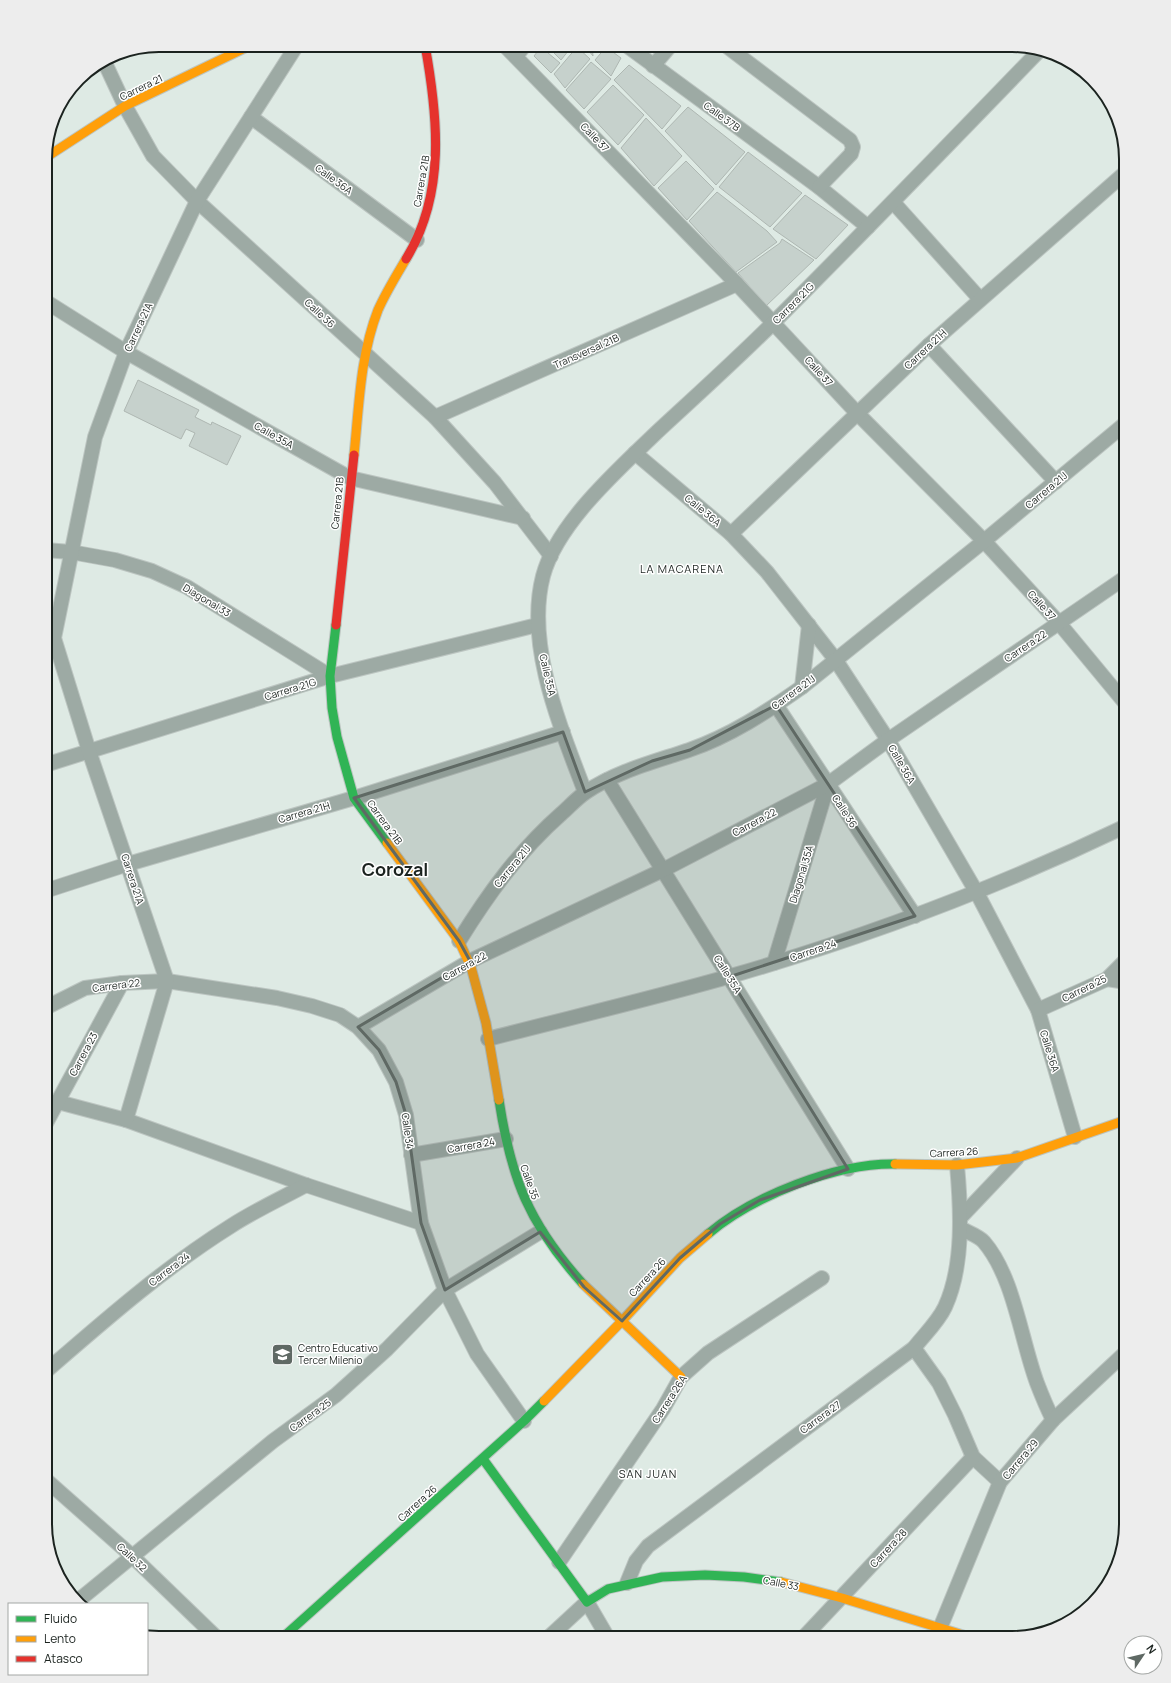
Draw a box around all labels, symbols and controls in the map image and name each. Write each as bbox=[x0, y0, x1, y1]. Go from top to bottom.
street label: Carrera 21 bbox=[117, 71, 165, 103]
street label: Calle 37B bbox=[701, 98, 743, 134]
street label: Calle 37 bbox=[578, 119, 612, 155]
street label: Carrera 21B bbox=[410, 154, 432, 208]
street label: Calle 36A bbox=[312, 161, 356, 198]
street label: Carrera 21G bbox=[769, 279, 817, 327]
street label: Calle 36 bbox=[302, 295, 338, 331]
street label: Carrera 21A bbox=[121, 300, 156, 354]
street label: Carrera 21H bbox=[901, 326, 949, 372]
street label: Transversal 21B bbox=[551, 330, 621, 372]
street label: Calle 37 bbox=[802, 353, 836, 389]
street label: Calle 35A bbox=[252, 418, 297, 452]
street label: Carrera 21J bbox=[1022, 468, 1070, 512]
street label: Carrera 21B bbox=[327, 476, 347, 530]
street label: Calle 36A bbox=[682, 491, 725, 530]
district label: LA MACARENA bbox=[640, 561, 724, 576]
street label: Diagonal 33 bbox=[181, 580, 233, 620]
street label: Calle 37 bbox=[1025, 587, 1059, 623]
street label: Carrera 22 bbox=[1001, 627, 1049, 665]
street label: Calle 35A bbox=[536, 653, 560, 698]
street label: Carrera 21J bbox=[768, 671, 818, 713]
street label: Carrera 21G bbox=[262, 675, 318, 703]
street label: Calle 36A bbox=[885, 742, 919, 787]
street label: Calle 36 bbox=[829, 792, 861, 830]
street label: Carrera 21B bbox=[364, 797, 406, 847]
street label: Carrera 21H bbox=[277, 798, 332, 826]
street label: Carrera 22 bbox=[730, 804, 779, 839]
street label: Carrera 21J bbox=[491, 842, 533, 890]
street label: Diagonal 35A bbox=[786, 843, 817, 905]
street label: Carrera 21A bbox=[118, 852, 148, 907]
district label: Corozal bbox=[362, 857, 428, 881]
street label: Carrera 24 bbox=[788, 936, 838, 964]
street label: Carrera 22 bbox=[440, 948, 489, 984]
street label: Calle 35A bbox=[711, 952, 746, 996]
street label: Carrera 25 bbox=[1059, 971, 1109, 1005]
street label: Carrera 22 bbox=[91, 975, 141, 995]
street label: Calle 36A bbox=[1037, 1028, 1063, 1074]
street label: Carrera 23 bbox=[66, 1030, 100, 1078]
street label: Calle 34 bbox=[399, 1112, 417, 1150]
street label: Carrera 24 bbox=[446, 1134, 496, 1156]
street label: Carrera 26 bbox=[929, 1144, 979, 1160]
street label: Calle 35 bbox=[517, 1162, 543, 1202]
street label: Carrera 24 bbox=[146, 1249, 192, 1289]
street label: Carrera 26 bbox=[625, 1254, 669, 1300]
school or university icon: Centro Educativo Tercer Milenio bbox=[269, 1341, 295, 1367]
place label: Centro Educativo Tercer Milenio bbox=[298, 1341, 378, 1367]
street label: Carrera 26A bbox=[648, 1372, 690, 1426]
street label: Carrera 25 bbox=[286, 1395, 334, 1435]
street label: Carrera 27 bbox=[797, 1397, 843, 1437]
street label: Carrera 29 bbox=[999, 1436, 1041, 1482]
district label: SAN JUAN bbox=[619, 1466, 677, 1481]
street label: Carrera 26 bbox=[394, 1482, 440, 1524]
street label: Carrera 28 bbox=[866, 1525, 910, 1570]
street label: Calle 32 bbox=[114, 1539, 150, 1575]
street label: Calle 33 bbox=[762, 1573, 800, 1593]
legend bbox=[8, 1603, 148, 1675]
text: Fluido bbox=[44, 1610, 77, 1627]
text: Lento bbox=[44, 1630, 76, 1647]
north arrow bbox=[1123, 1635, 1163, 1675]
text: N bbox=[1143, 1641, 1160, 1657]
text: Atasco bbox=[44, 1650, 83, 1667]

